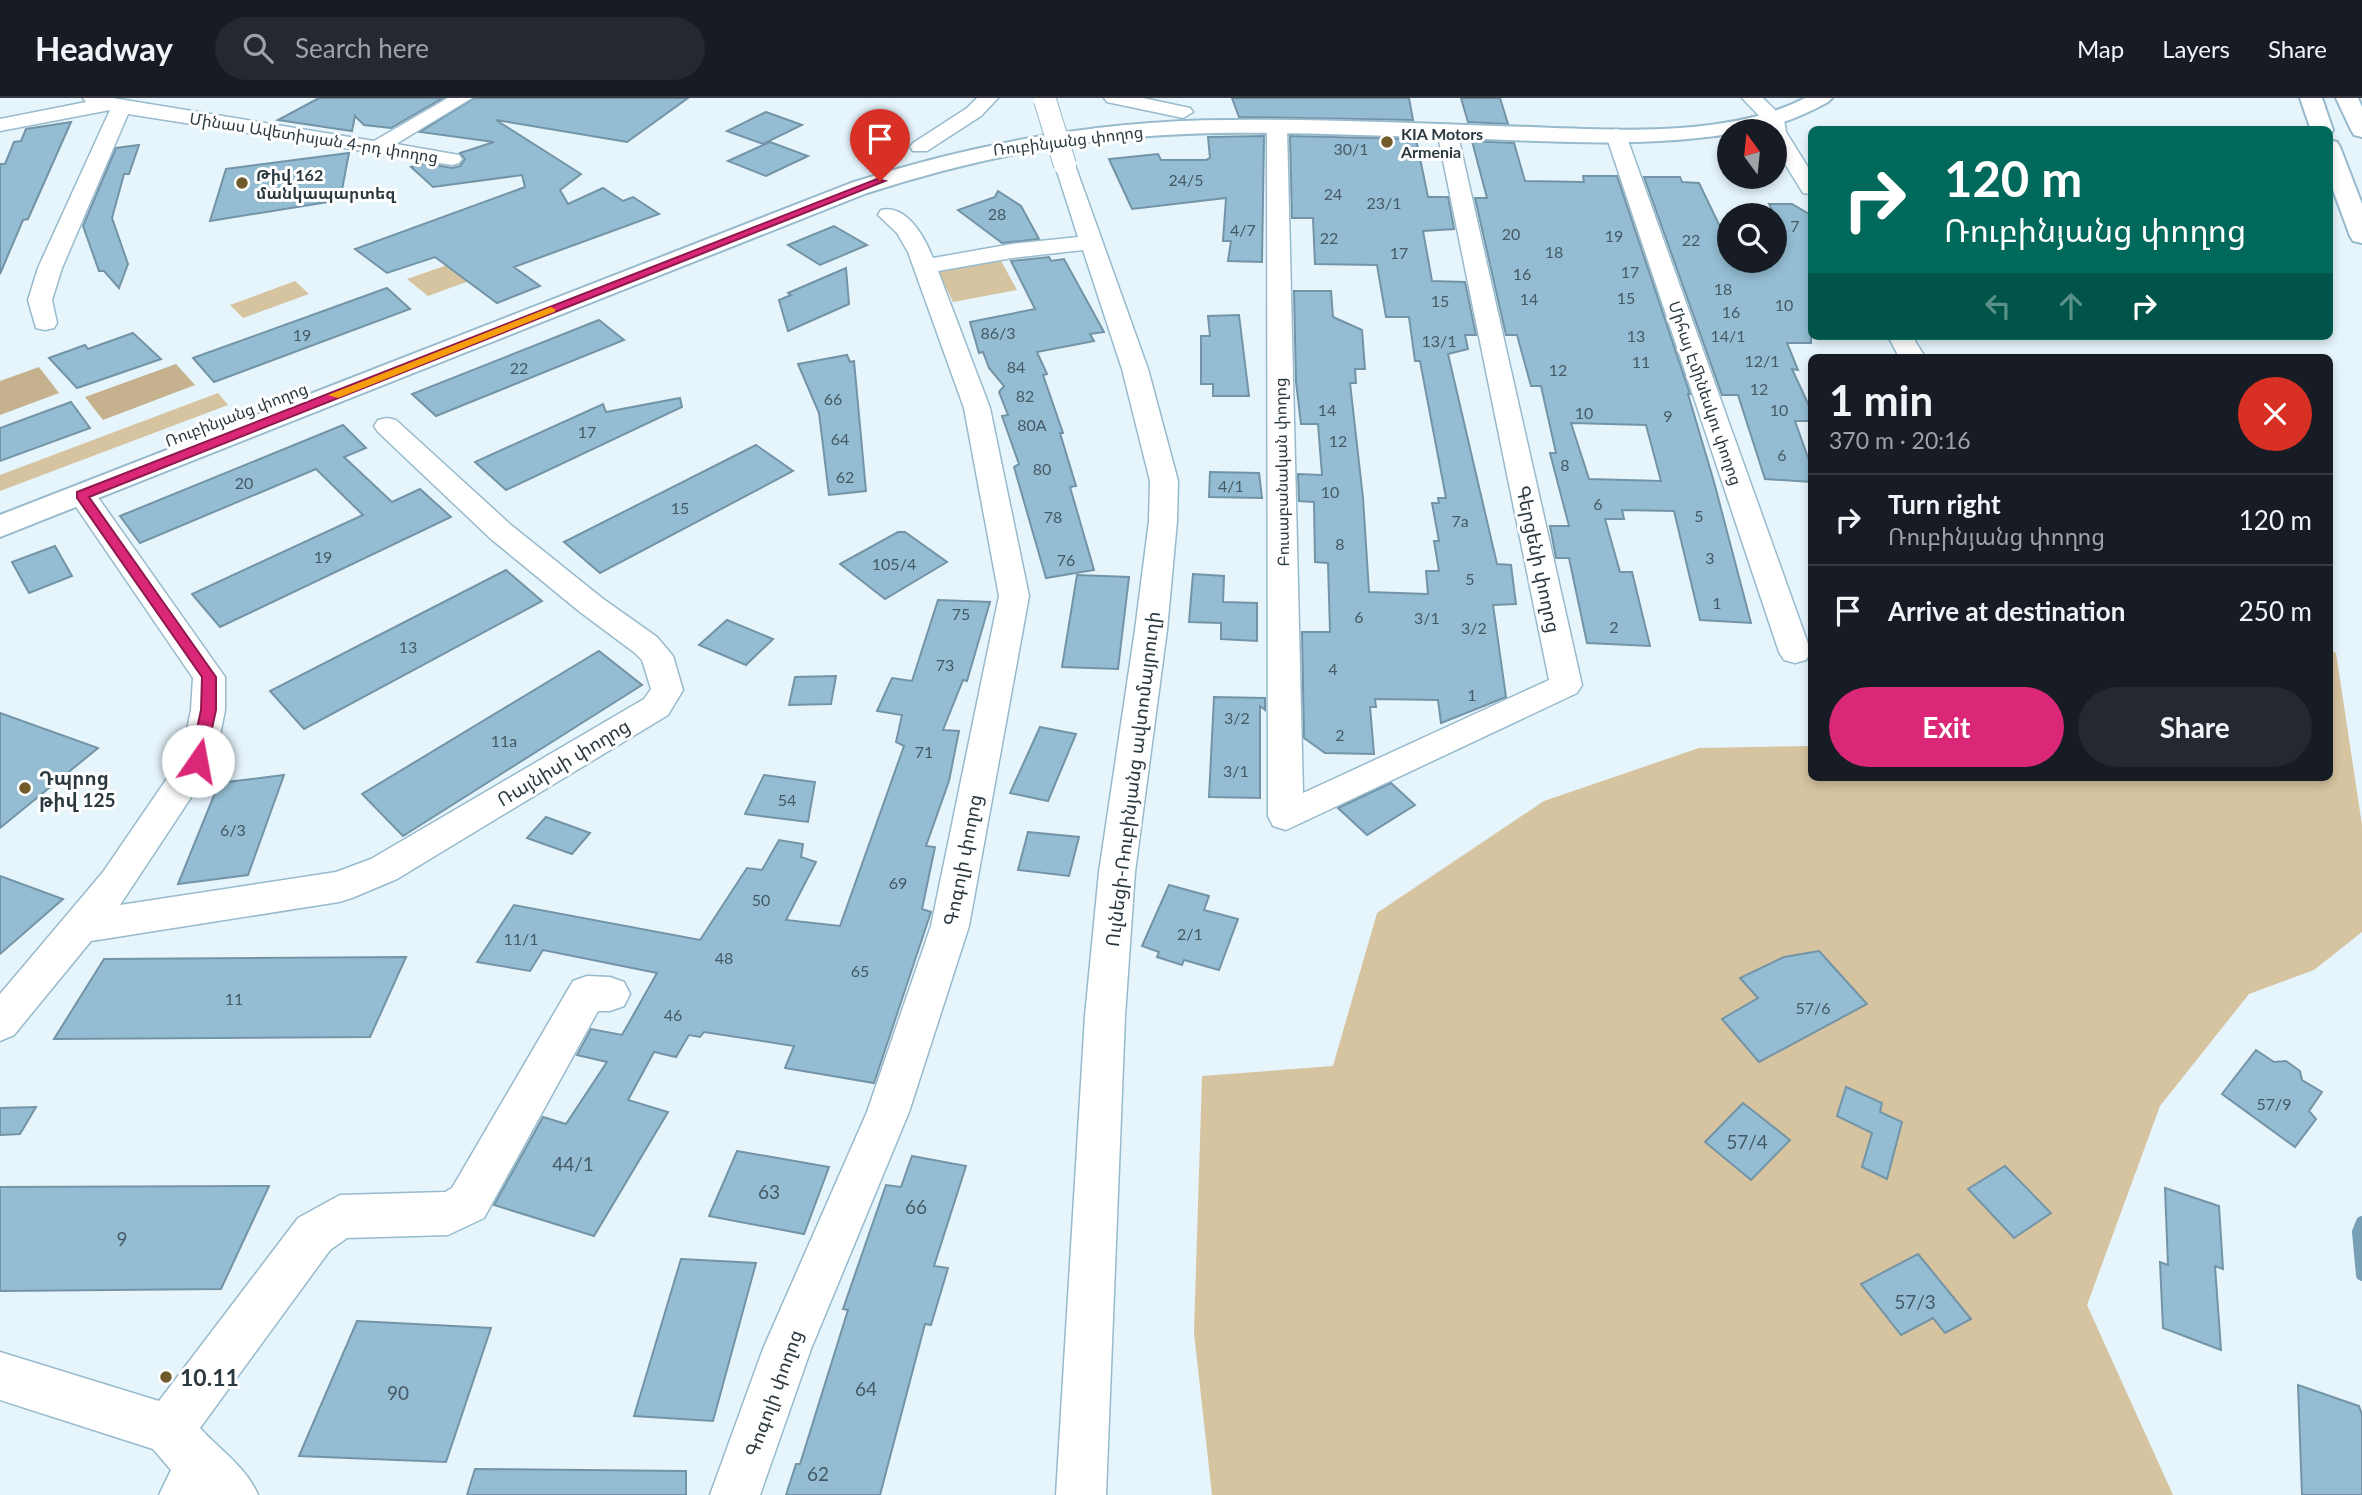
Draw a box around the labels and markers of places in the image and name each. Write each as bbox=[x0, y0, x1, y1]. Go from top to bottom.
pin bbox=[850, 109, 910, 181]
place label: KIA Motors Armenia bbox=[1400, 124, 1483, 161]
marker: KIA Motors Armenia bbox=[1379, 134, 1395, 150]
place label: Թիվ 162 մանկապարտեզ bbox=[256, 165, 396, 203]
marker: Թիվ 162 մանկապարտեզ bbox=[234, 175, 250, 191]
place label: Դպրոց թիվ 125 bbox=[39, 766, 115, 812]
marker: Դպրոց թիվ 125 bbox=[17, 780, 33, 796]
place label: 10.11 bbox=[180, 1363, 239, 1391]
marker: 10.11 bbox=[158, 1369, 174, 1385]

